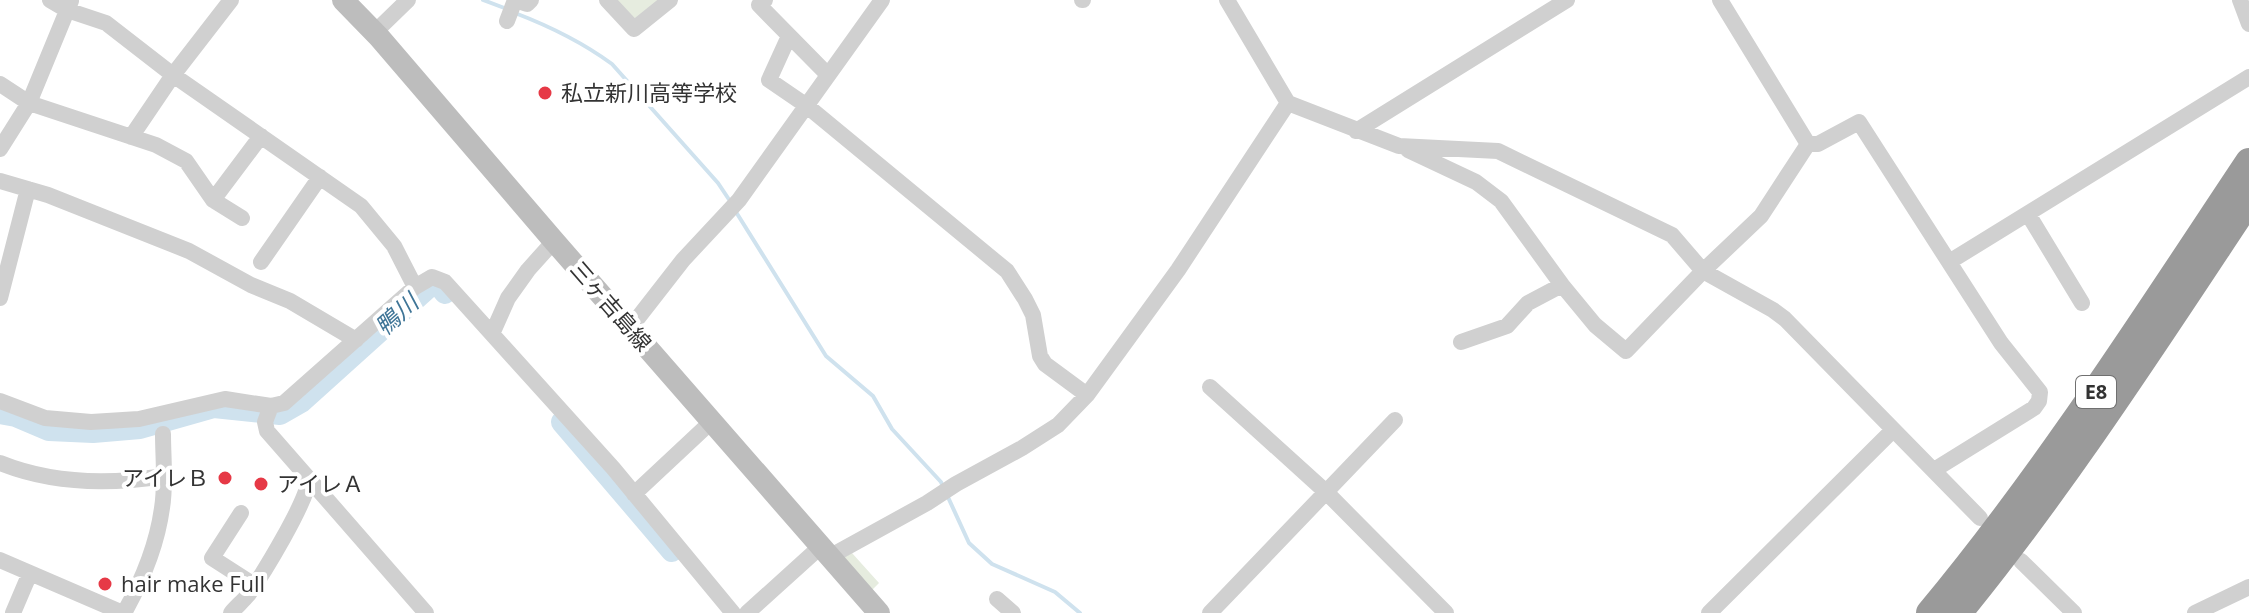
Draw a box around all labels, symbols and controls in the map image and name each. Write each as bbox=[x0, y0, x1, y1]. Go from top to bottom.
place label: 私立新川高等学校 bbox=[561, 77, 737, 107]
marker: 私立新川高等学校 bbox=[536, 84, 554, 102]
street label: 三ヶ吉島線 bbox=[564, 254, 659, 357]
water label: 鴨川 bbox=[367, 284, 427, 342]
road number: E8 bbox=[2076, 376, 2116, 408]
place label: アイレＢ bbox=[122, 462, 209, 492]
place label: アイレＡ bbox=[277, 468, 364, 498]
marker: アイレＢ bbox=[216, 469, 234, 487]
marker: アイレＡ bbox=[252, 475, 270, 493]
place label: hair make Full bbox=[121, 568, 265, 598]
marker: hair make Full bbox=[96, 575, 114, 593]

